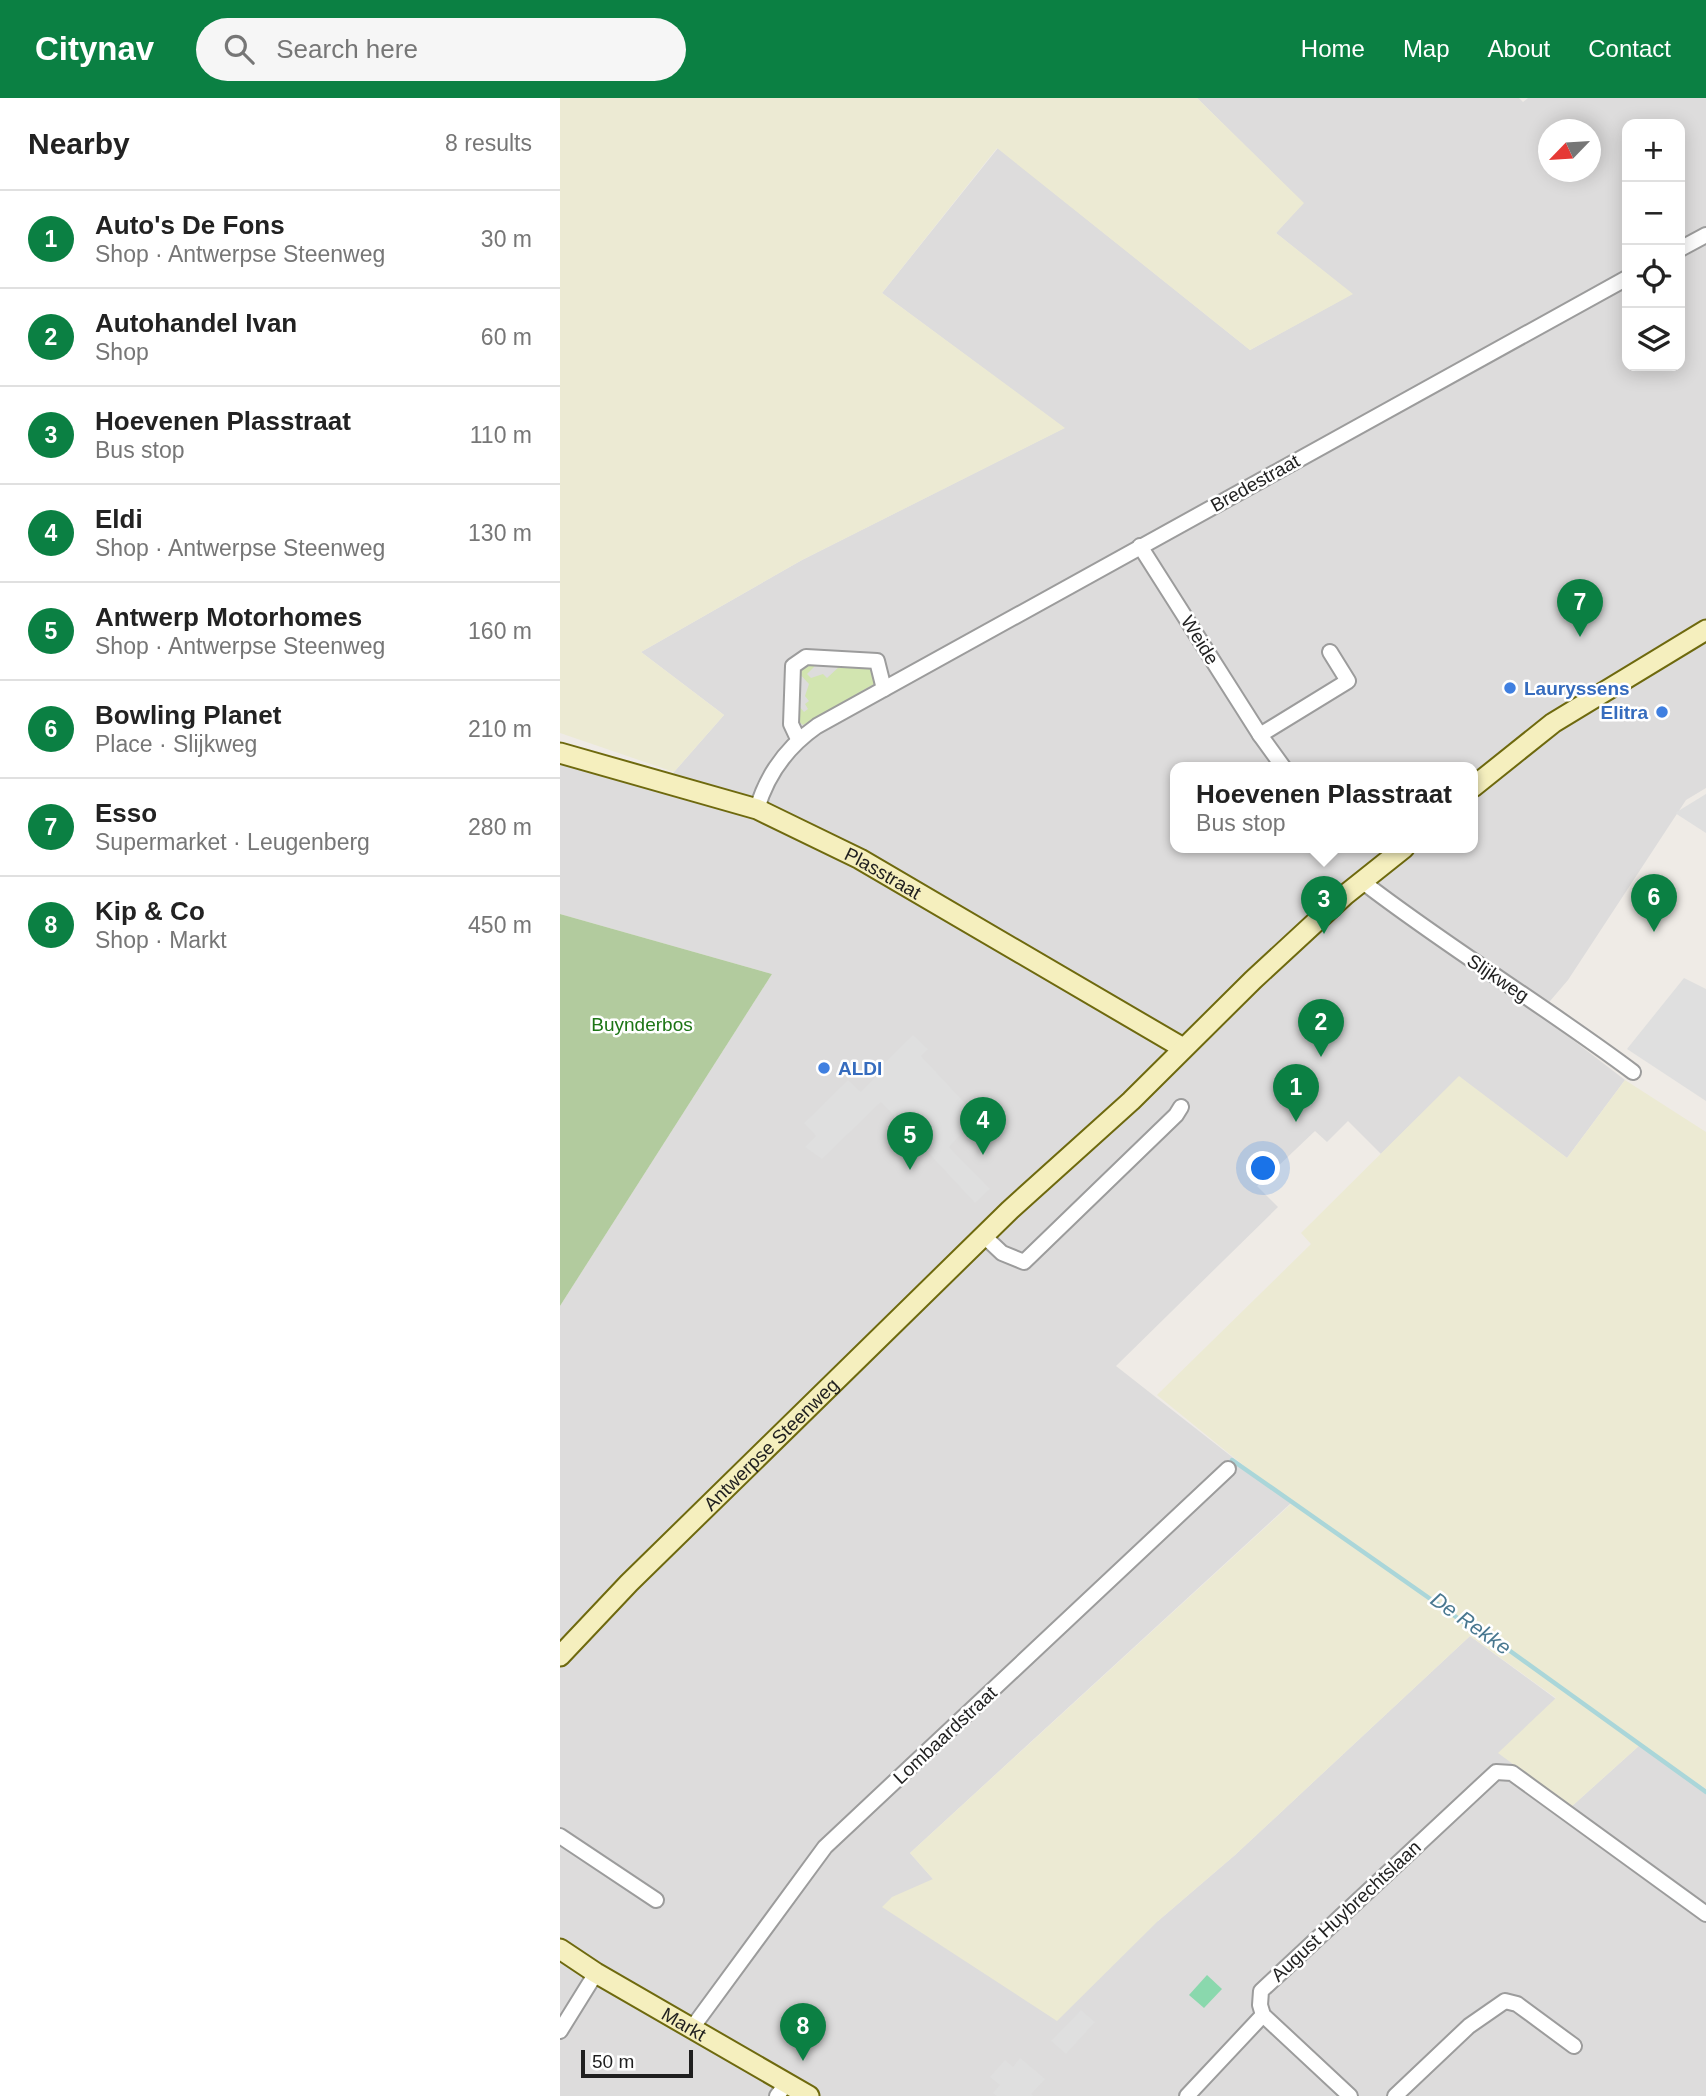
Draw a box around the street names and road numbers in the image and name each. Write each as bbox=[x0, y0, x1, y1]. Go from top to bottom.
street label: Bredestraat bbox=[1207, 450, 1304, 516]
street label: Weide bbox=[1177, 612, 1223, 668]
street label: Plasstraat bbox=[841, 843, 925, 903]
street label: Slijkweg bbox=[1463, 950, 1533, 1006]
street label: Antwerpse Steenweg bbox=[699, 1374, 842, 1514]
street label: Lombaardstraat bbox=[889, 1681, 1001, 1788]
street label: August Huybrechtslaan bbox=[1267, 1836, 1425, 1986]
street label: Markt bbox=[658, 2003, 711, 2045]

